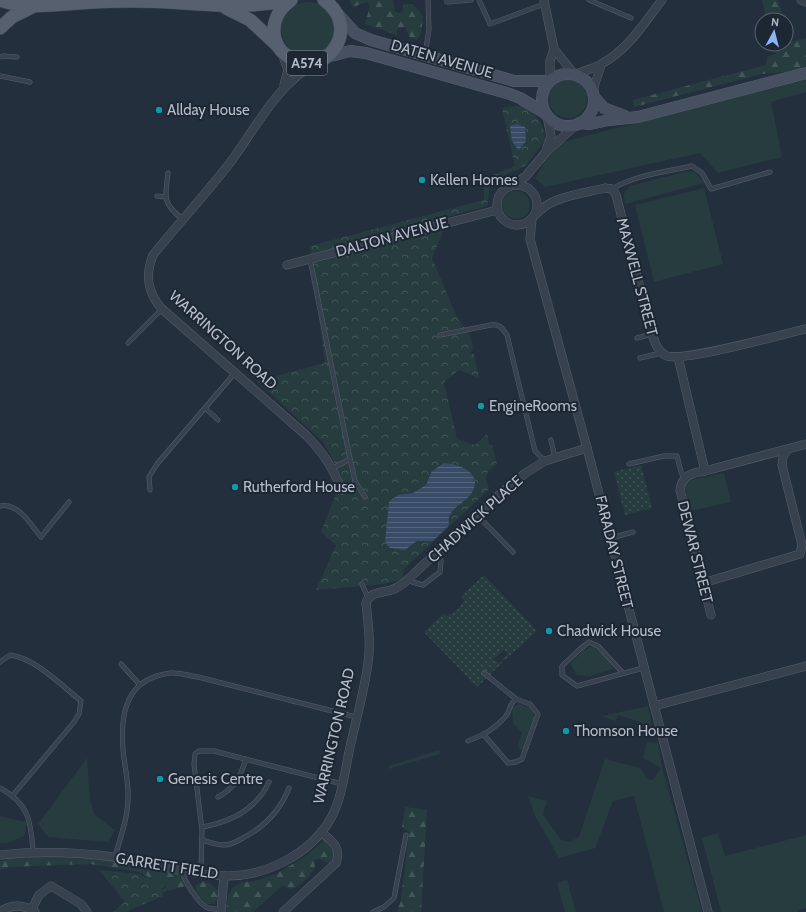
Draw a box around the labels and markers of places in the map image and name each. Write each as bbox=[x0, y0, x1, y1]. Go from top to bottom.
place label: Allday House bbox=[167, 101, 250, 119]
marker: Allday House bbox=[154, 105, 164, 115]
place label: Kellen Homes bbox=[430, 171, 518, 189]
marker: Kellen Homes bbox=[417, 175, 427, 185]
place label: EngineRooms bbox=[489, 397, 577, 415]
marker: EngineRooms bbox=[476, 401, 486, 411]
place label: Rutherford House bbox=[243, 478, 355, 496]
marker: Rutherford House bbox=[230, 482, 240, 492]
place label: Chadwick House bbox=[557, 622, 662, 640]
marker: Chadwick House bbox=[544, 626, 554, 636]
place label: Thomson House bbox=[574, 722, 678, 740]
marker: Thomson House bbox=[561, 726, 571, 736]
place label: Genesis Centre bbox=[168, 770, 263, 788]
marker: Genesis Centre bbox=[155, 774, 165, 784]

